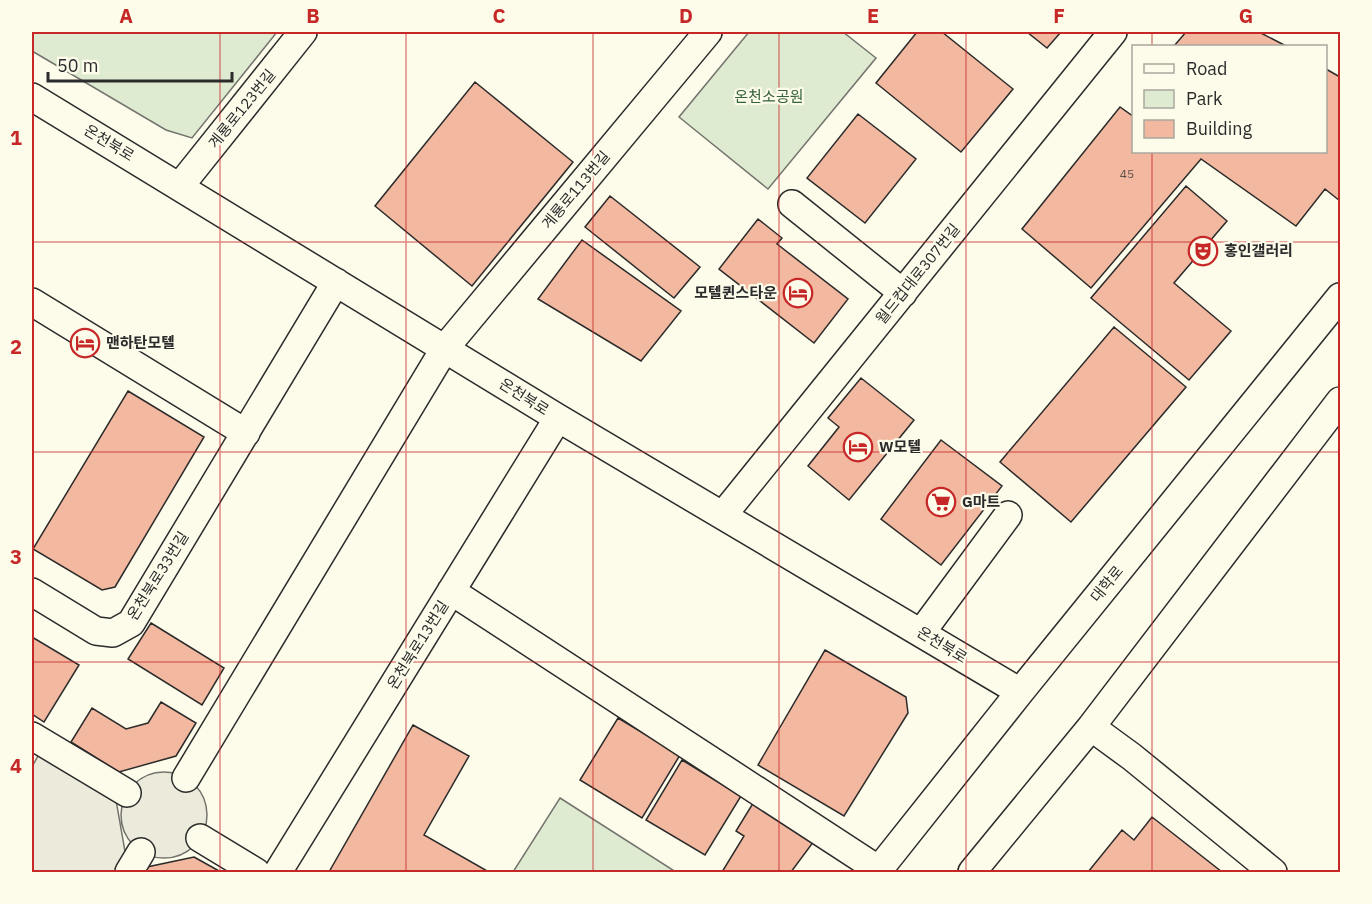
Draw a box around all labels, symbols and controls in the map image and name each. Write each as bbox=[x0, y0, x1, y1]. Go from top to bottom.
text: A bbox=[119, 2, 133, 29]
text: B bbox=[306, 2, 320, 29]
text: C bbox=[492, 2, 506, 29]
text: D bbox=[679, 2, 693, 29]
text: E bbox=[867, 2, 879, 29]
text: F bbox=[1053, 2, 1065, 29]
text: G bbox=[1239, 2, 1253, 29]
scale bar bbox=[48, 45, 232, 83]
legend bbox=[1132, 45, 1327, 153]
text: 50 m bbox=[57, 54, 99, 77]
text: Road bbox=[1186, 57, 1227, 80]
street label: 계룡로123번길 bbox=[204, 65, 279, 152]
park label: 온천소공원 bbox=[734, 87, 804, 106]
text: Park bbox=[1186, 87, 1223, 110]
text: Building bbox=[1186, 117, 1253, 140]
street label: 온천북로 bbox=[81, 120, 138, 165]
text: 1 bbox=[10, 124, 22, 151]
street label: 계룡로113번길 bbox=[537, 147, 614, 233]
house number: 45 bbox=[1120, 166, 1134, 181]
street label: 월드컵대로307번길 bbox=[871, 220, 964, 328]
theatre icon: 홍인갤러리 bbox=[1187, 235, 1219, 267]
place label: 홍인갤러리 bbox=[1224, 241, 1293, 260]
hotel icon: 모텔퀸스타운 bbox=[782, 277, 814, 309]
place label: 모텔퀸스타운 bbox=[694, 283, 777, 302]
hotel icon: 맨하탄모텔 bbox=[69, 327, 101, 359]
text: 2 bbox=[10, 333, 22, 360]
place label: 맨하탄모텔 bbox=[106, 333, 175, 352]
street label: 온천북로 bbox=[496, 374, 553, 419]
hotel icon: W모텔 bbox=[842, 431, 874, 463]
place label: W모텔 bbox=[879, 437, 921, 456]
supermarket icon: G마트 bbox=[925, 486, 957, 518]
place label: G마트 bbox=[962, 492, 1001, 511]
street label: 온천북로33번길 bbox=[123, 528, 192, 624]
text: 3 bbox=[10, 543, 22, 570]
street label: 대학로 bbox=[1086, 562, 1127, 606]
street label: 온천북로13번길 bbox=[383, 597, 452, 693]
street label: 온천북로 bbox=[914, 622, 971, 667]
text: 4 bbox=[10, 752, 22, 779]

